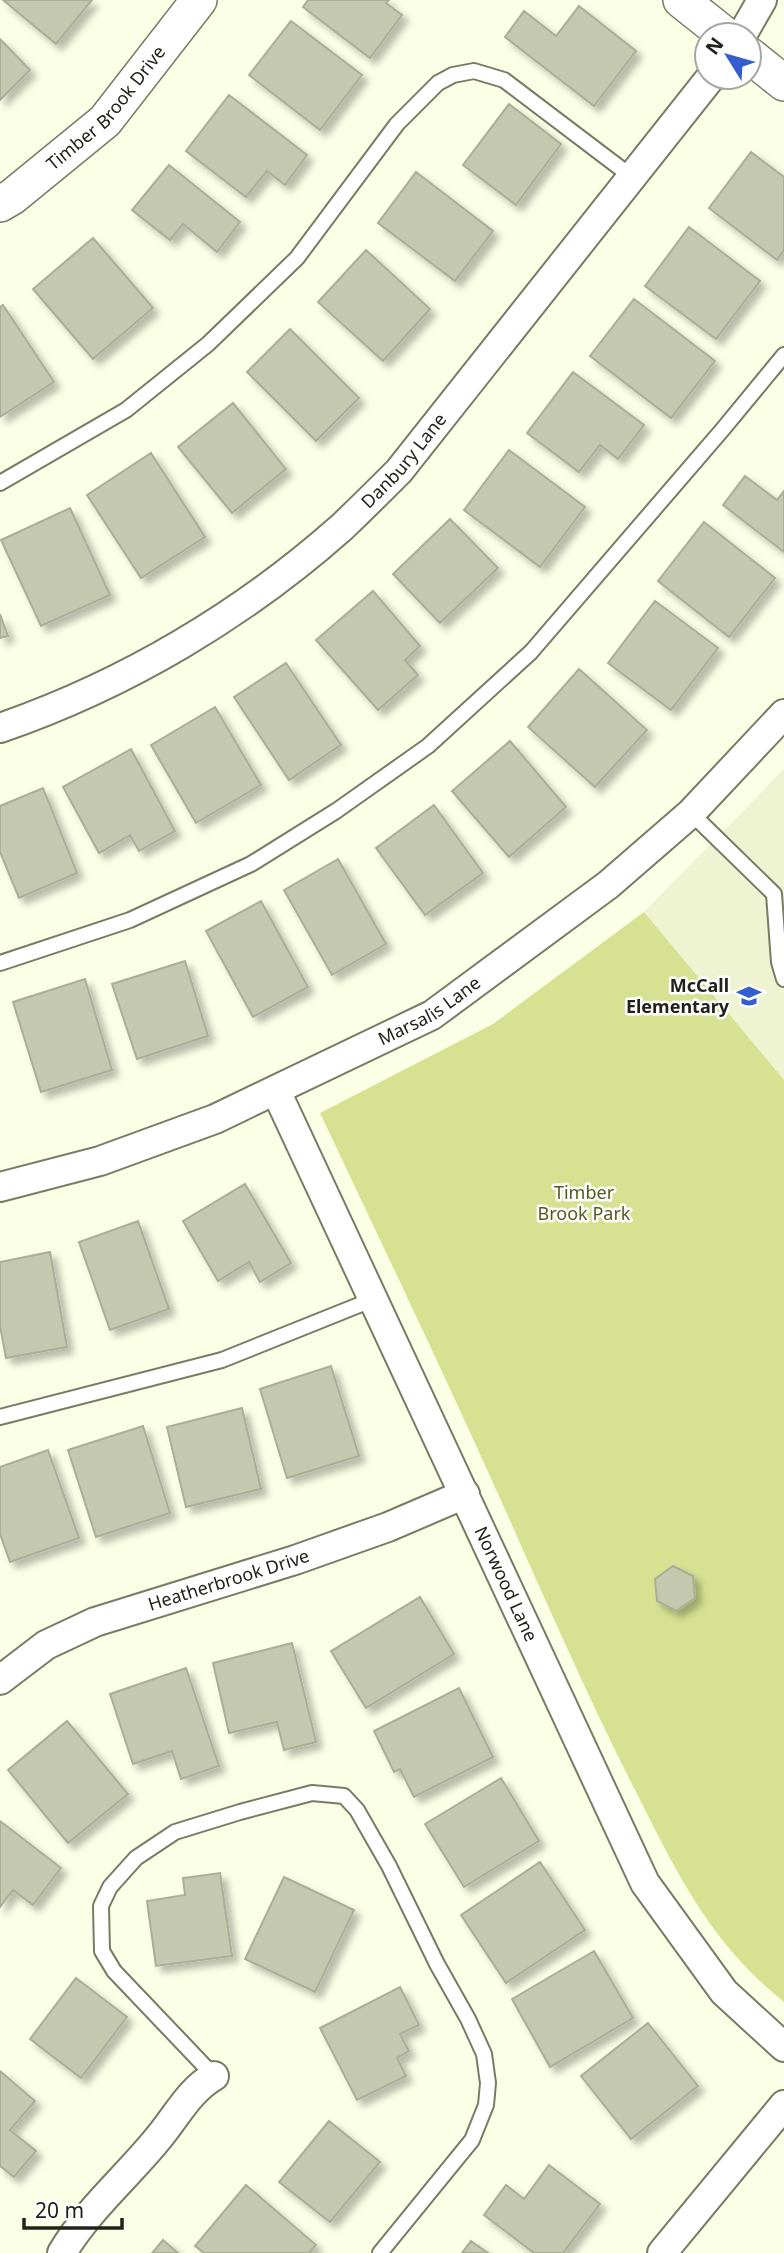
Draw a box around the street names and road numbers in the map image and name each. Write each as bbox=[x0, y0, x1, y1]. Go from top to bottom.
street label: Timber Brook Drive bbox=[41, 40, 170, 175]
street label: Danbury Lane bbox=[355, 408, 451, 513]
street label: Marsalis Lane bbox=[374, 970, 485, 1050]
street label: Norwood Lane bbox=[469, 1522, 544, 1645]
street label: Heatherbrook Drive bbox=[145, 1543, 312, 1616]

